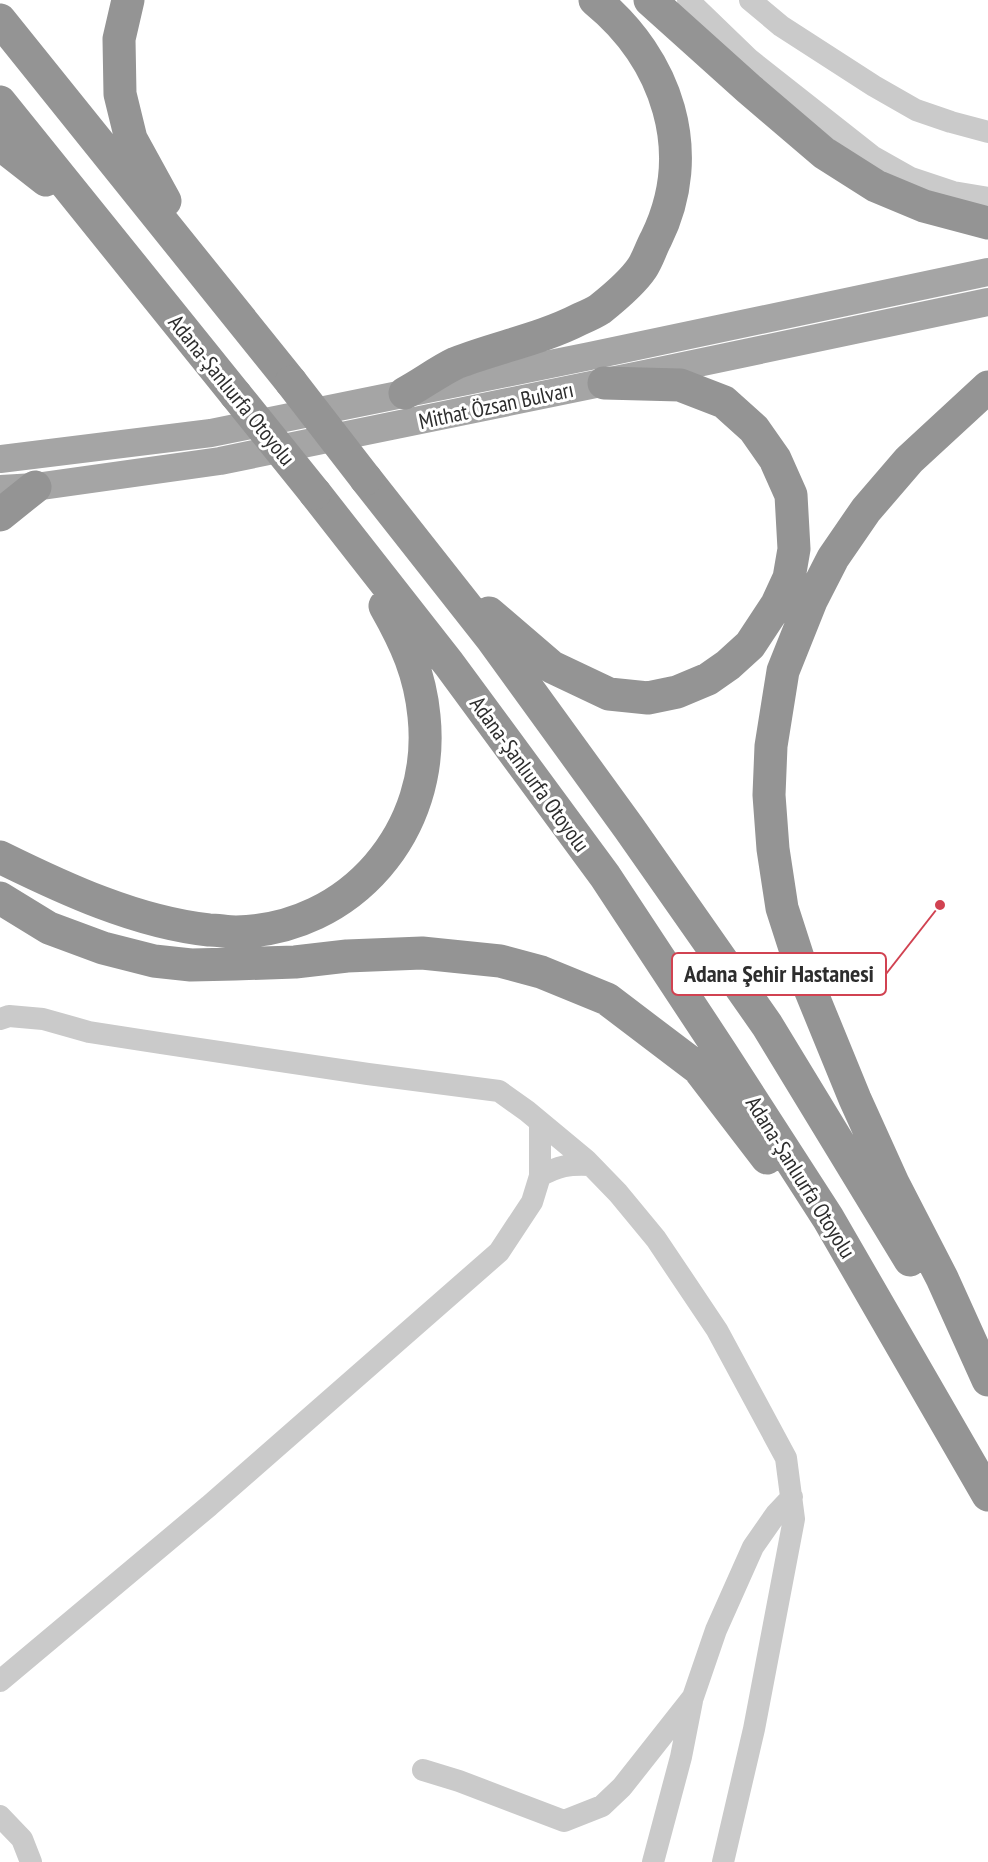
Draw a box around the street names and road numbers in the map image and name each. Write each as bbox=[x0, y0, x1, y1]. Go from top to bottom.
street label: Adana-Şanlıurfa Otoyolu bbox=[163, 309, 301, 471]
street label: Mithat Özsan Bulvarı bbox=[416, 375, 576, 435]
street label: Adana-Şanlıurfa Otoyolu bbox=[464, 691, 596, 857]
street label: Adana-Şanlıurfa Otoyolu bbox=[740, 1091, 862, 1263]

